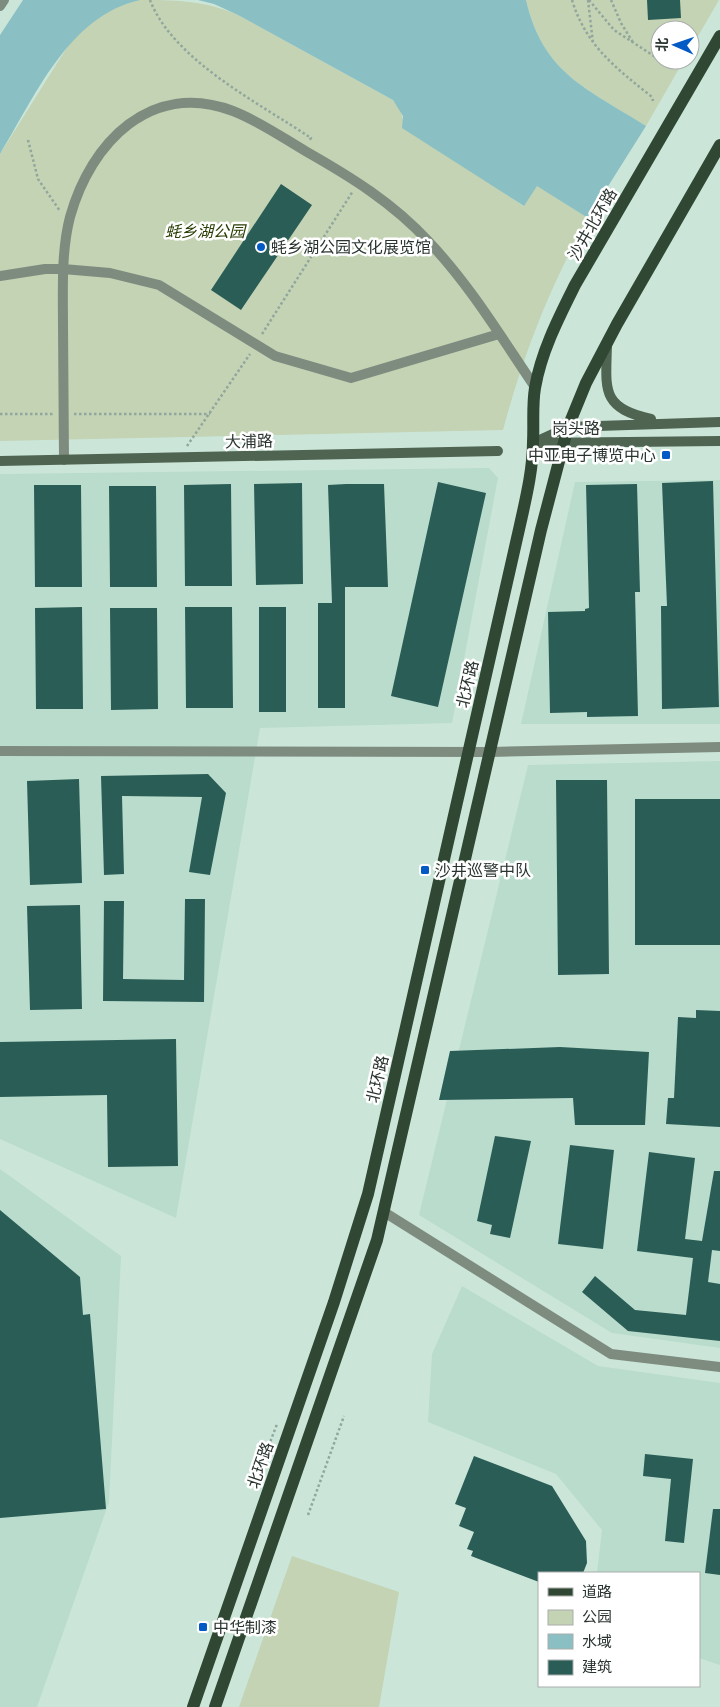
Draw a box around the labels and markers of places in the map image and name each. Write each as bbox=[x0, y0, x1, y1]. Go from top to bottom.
place label: 蚝乡湖公园文化展览馆 bbox=[271, 237, 431, 257]
marker: 蚝乡湖公园文化展览馆 bbox=[255, 241, 267, 253]
place label: 中亚电子博览中心 bbox=[528, 445, 656, 465]
marker: 中亚电子博览中心 bbox=[660, 449, 672, 461]
place label: 沙井巡警中队 bbox=[435, 860, 531, 880]
marker: 沙井巡警中队 bbox=[419, 864, 431, 876]
place label: 中华制漆 bbox=[213, 1617, 277, 1637]
marker: 中华制漆 bbox=[197, 1621, 209, 1633]

